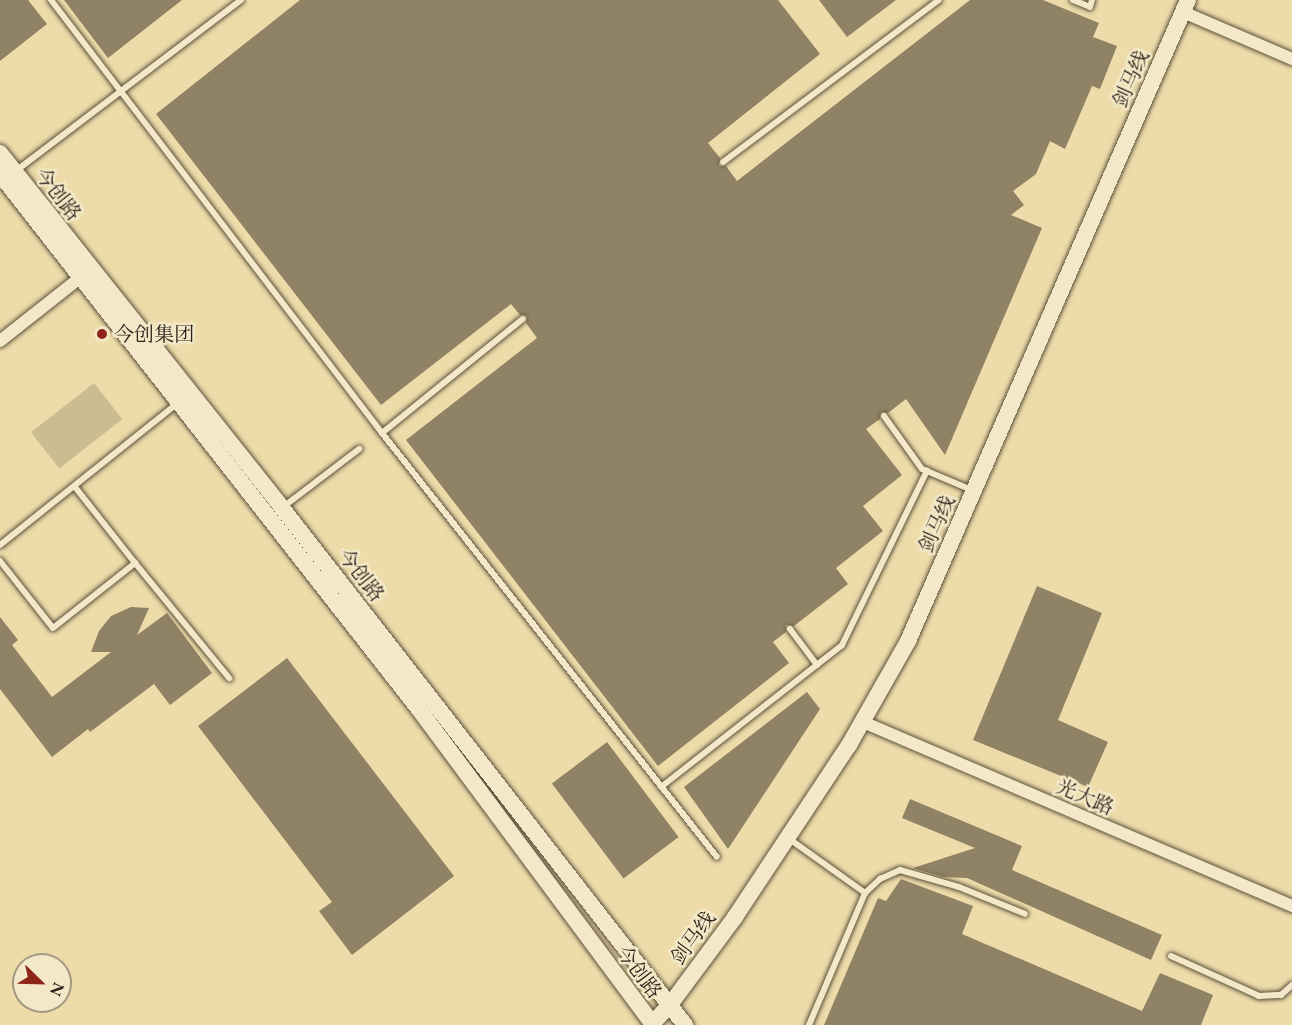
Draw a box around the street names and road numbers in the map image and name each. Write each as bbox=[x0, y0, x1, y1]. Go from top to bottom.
street label: 剑马线 bbox=[1108, 47, 1154, 111]
street label: 今创路 bbox=[30, 163, 86, 225]
street label: 剑马线 bbox=[914, 492, 960, 556]
street label: 今创路 bbox=[333, 544, 389, 606]
street label: 光大路 bbox=[1053, 774, 1117, 820]
street label: 剑马线 bbox=[666, 907, 720, 969]
street label: 今创路 bbox=[611, 941, 667, 1003]

